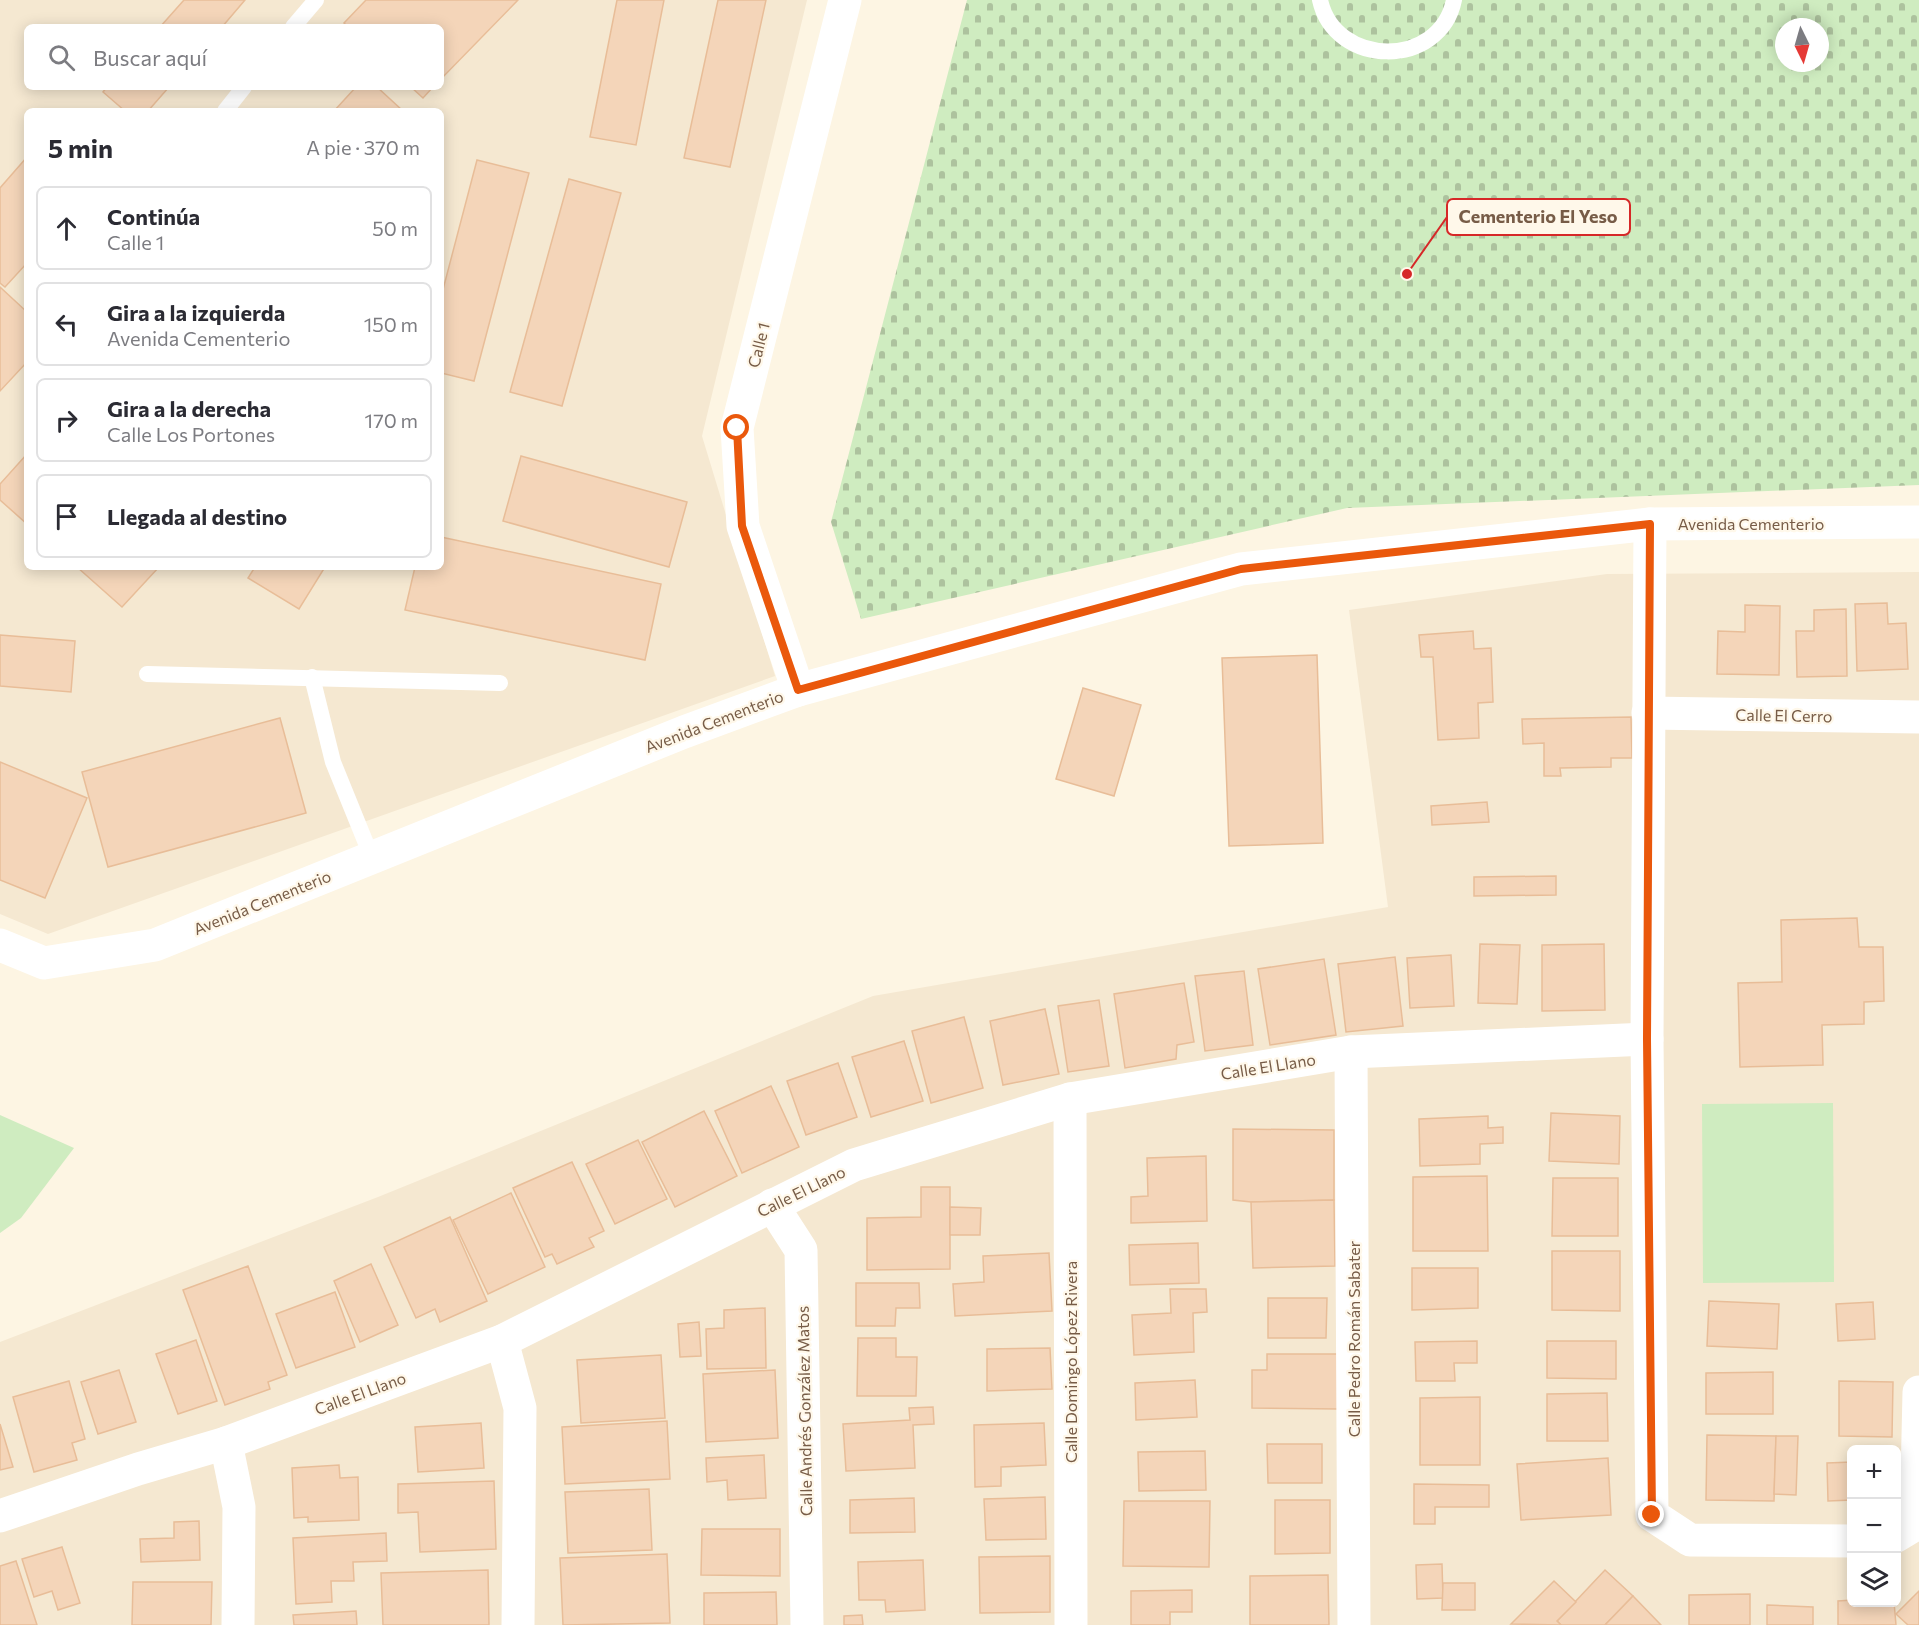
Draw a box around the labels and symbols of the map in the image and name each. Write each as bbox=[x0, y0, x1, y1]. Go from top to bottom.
north arrow bbox=[1775, 18, 1829, 72]
callout: Cementerio El Yeso bbox=[1447, 199, 1630, 235]
text: Cementerio El Yeso bbox=[1458, 205, 1618, 227]
street label: Calle 1 bbox=[743, 320, 773, 370]
route start bbox=[723, 414, 749, 440]
street label: Avenida Cementerio bbox=[1678, 514, 1824, 533]
street label: Avenida Cementerio bbox=[642, 686, 786, 756]
street label: Calle El Cerro bbox=[1735, 705, 1833, 725]
street label: Avenida Cementerio bbox=[190, 866, 334, 938]
street label: Calle El Llano bbox=[1219, 1049, 1317, 1083]
street label: Calle El Llano bbox=[754, 1161, 848, 1221]
street label: Calle Pedro Román Sabater bbox=[1344, 1240, 1363, 1437]
street label: Calle Domingo López Rivera bbox=[1061, 1261, 1080, 1463]
street label: Calle Andrés González Matos bbox=[793, 1306, 815, 1516]
street label: Calle El Llano bbox=[312, 1368, 408, 1418]
route end bbox=[1638, 1501, 1664, 1527]

